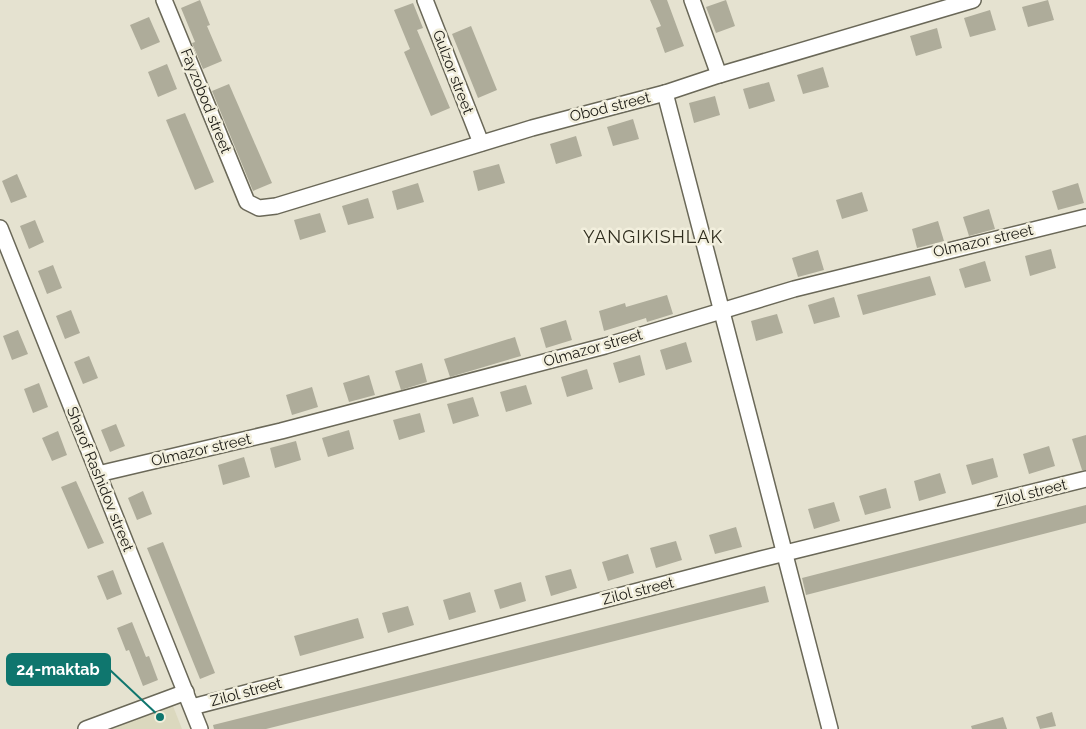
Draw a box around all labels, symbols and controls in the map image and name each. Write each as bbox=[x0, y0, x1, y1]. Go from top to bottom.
street label: Gulzor street bbox=[429, 27, 477, 117]
street label: Fayzobod street bbox=[177, 46, 235, 156]
street label: Obod street bbox=[568, 88, 652, 126]
street label: Olmazor street bbox=[931, 221, 1035, 261]
district label: YANGIKISHLAK bbox=[583, 226, 723, 247]
street label: Olmazor street bbox=[541, 325, 645, 371]
street label: Sharof Rashidov street bbox=[63, 404, 137, 554]
street label: Olmazor street bbox=[149, 430, 253, 470]
street label: Zilol street bbox=[993, 475, 1069, 511]
street label: Zilol street bbox=[600, 573, 676, 609]
callout: 24-maktab bbox=[7, 654, 110, 685]
text: 24-maktab bbox=[16, 660, 100, 679]
street label: Zilol street bbox=[208, 674, 284, 710]

